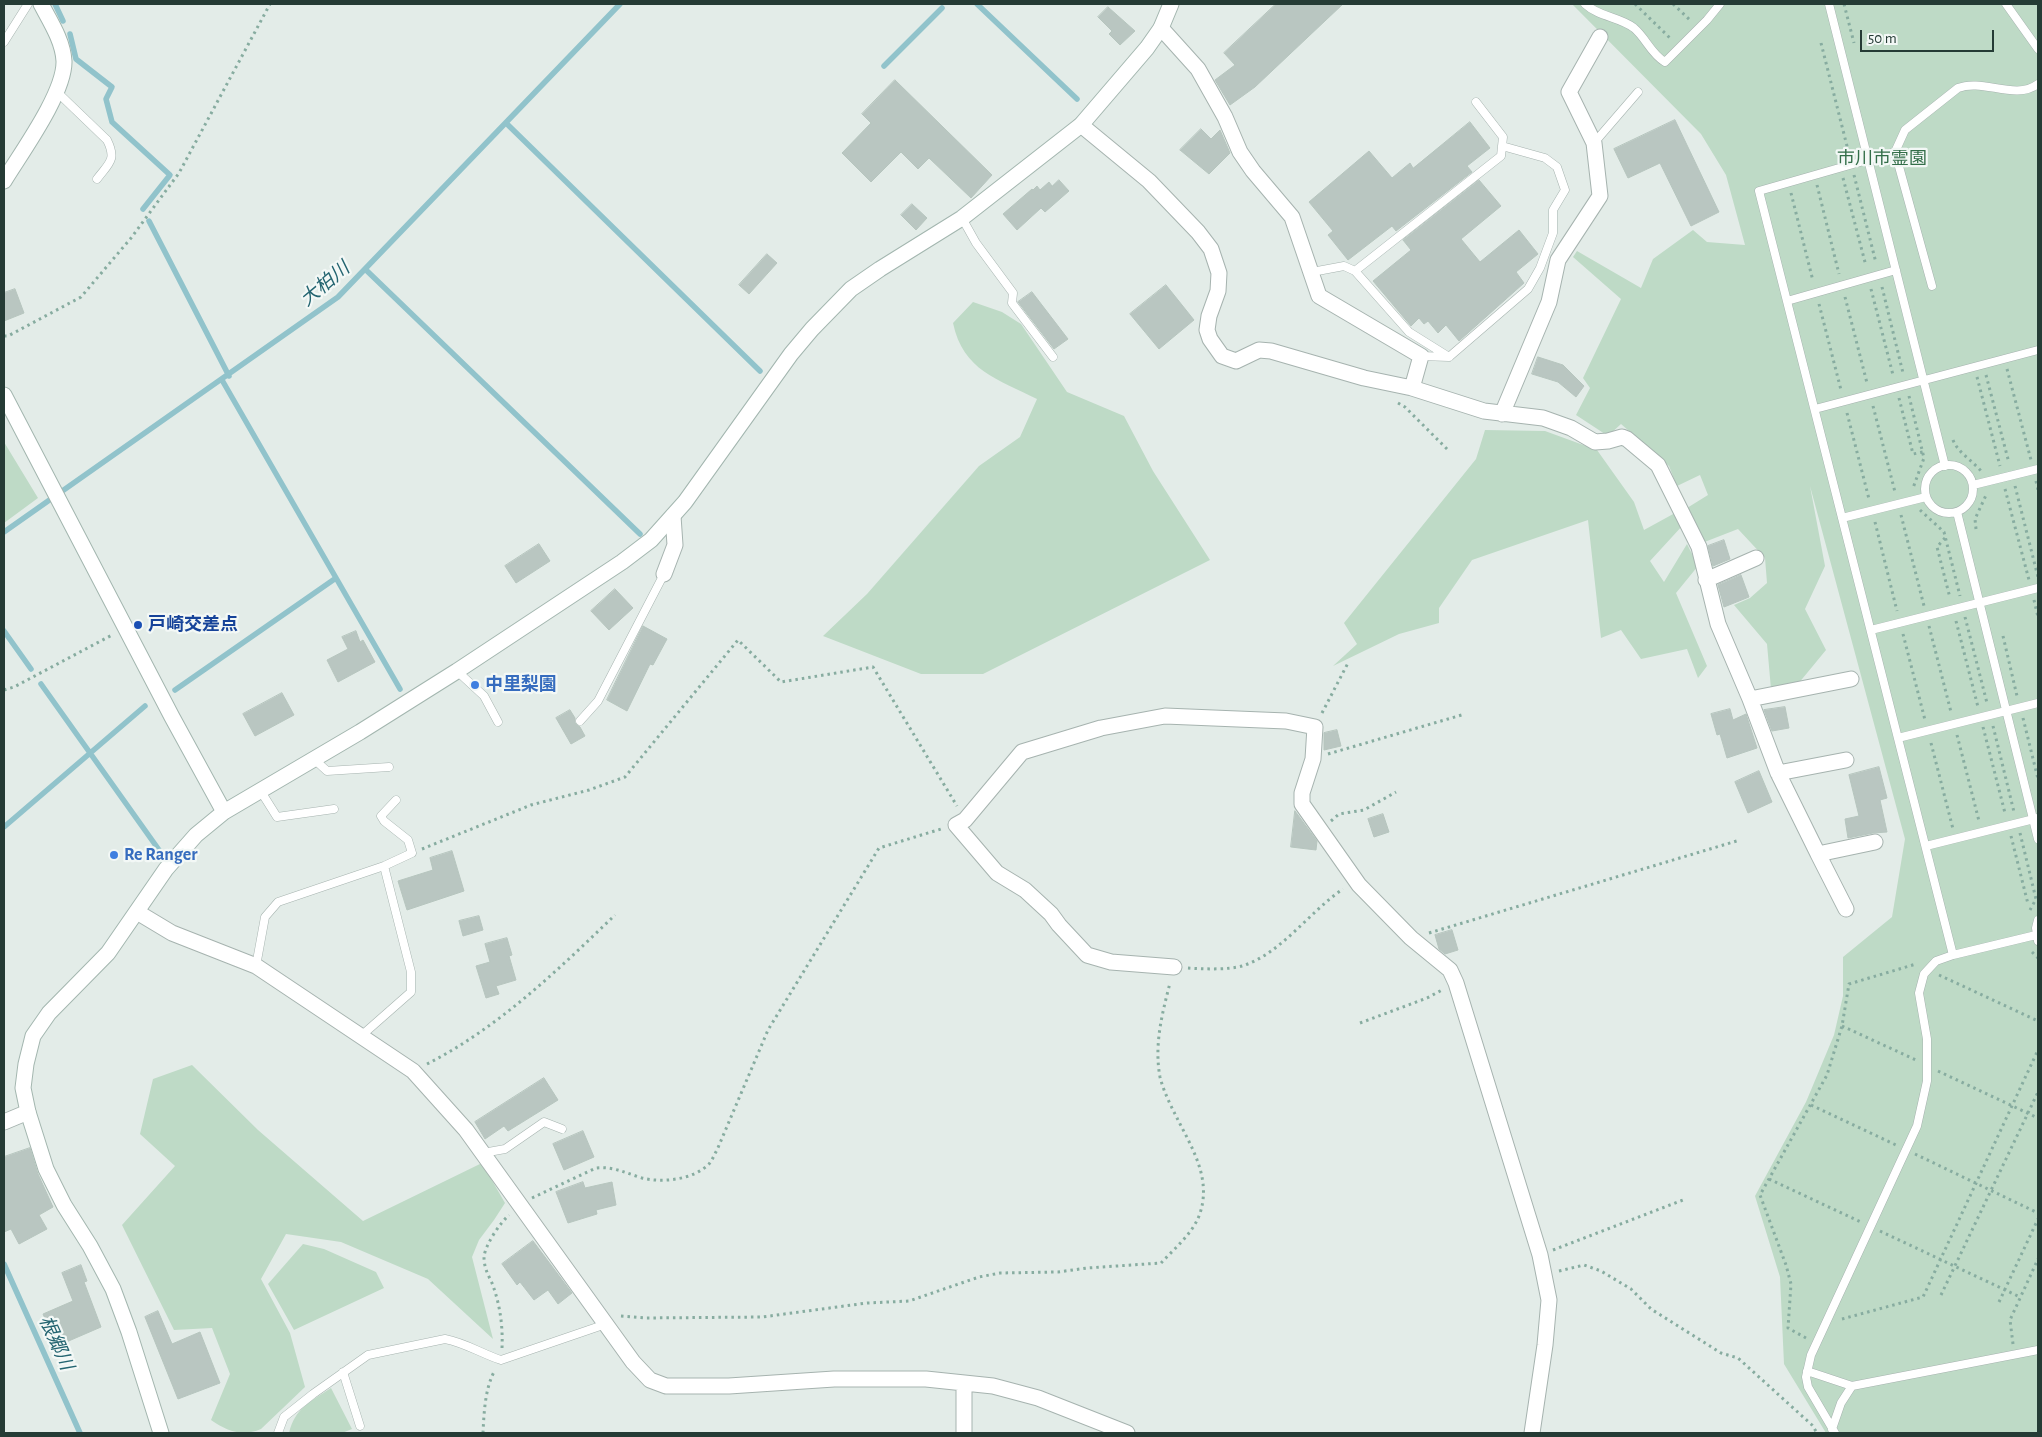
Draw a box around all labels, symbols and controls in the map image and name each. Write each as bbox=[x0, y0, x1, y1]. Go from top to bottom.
scale bar bbox=[1862, 20, 1996, 52]
text: 50 m bbox=[1868, 31, 1897, 46]
park label: 市川市霊園 bbox=[1837, 148, 1927, 170]
water label: 大柏川 bbox=[296, 257, 354, 311]
place label: 戸崎交差点 bbox=[148, 614, 238, 636]
marker: 戸崎交差点 bbox=[132, 619, 144, 631]
place label: 中里梨園 bbox=[485, 674, 557, 696]
marker: 中里梨園 bbox=[469, 679, 481, 691]
place label: Re Ranger bbox=[124, 844, 197, 866]
marker: Re Ranger bbox=[108, 849, 120, 861]
water label: 根郷川 bbox=[34, 1312, 78, 1374]

